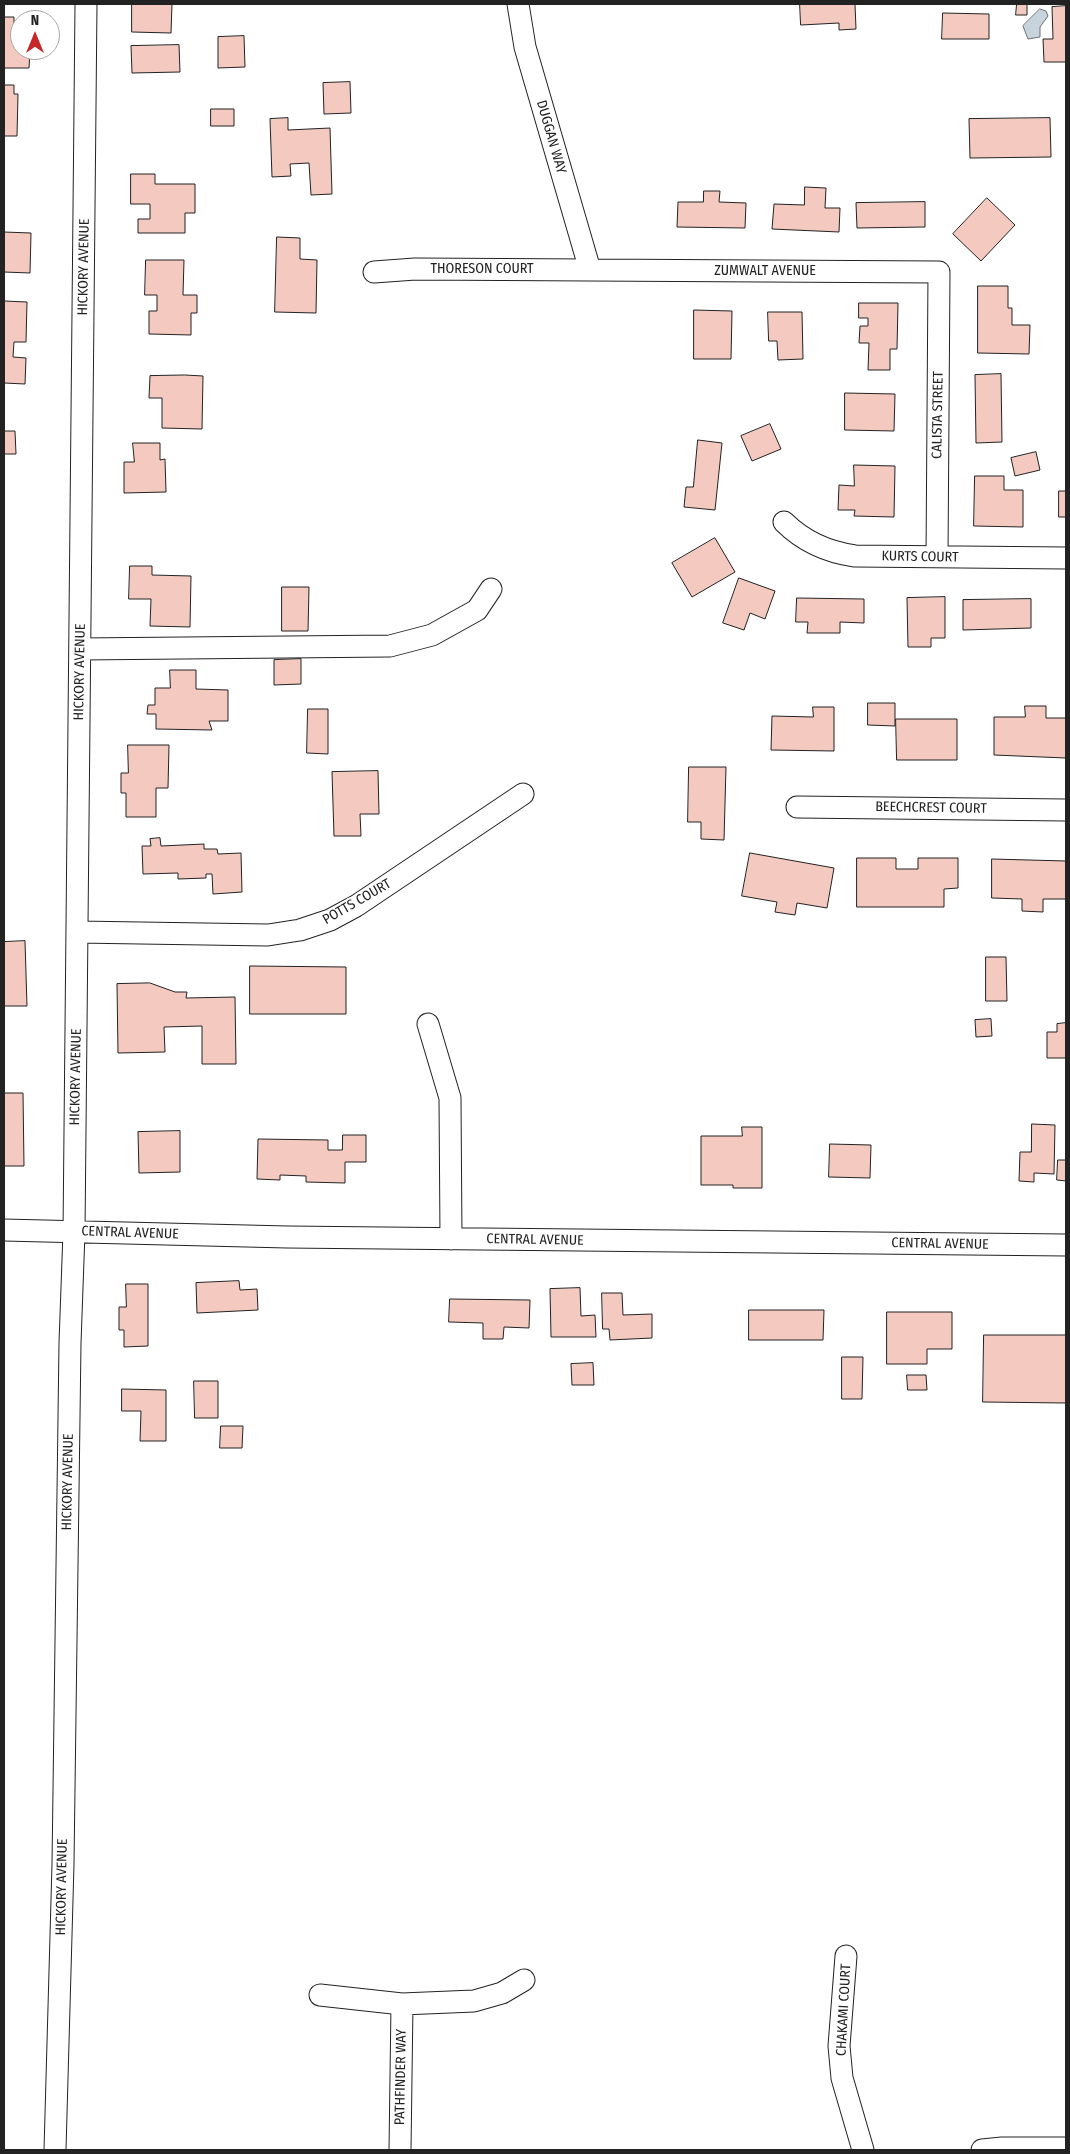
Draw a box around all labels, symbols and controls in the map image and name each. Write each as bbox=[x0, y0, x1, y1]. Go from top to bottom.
north arrow bbox=[10, 10, 60, 60]
text: N bbox=[31, 12, 39, 29]
street label: DUGGAN WAY bbox=[532, 98, 570, 176]
street label: HICKORY AVENUE bbox=[75, 218, 93, 316]
street label: THORESON COURT bbox=[430, 261, 534, 277]
street label: ZUMWALT AVENUE bbox=[714, 263, 816, 279]
street label: CALISTA STREET bbox=[929, 371, 947, 459]
street label: KURTS COURT bbox=[881, 548, 959, 566]
street label: HICKORY AVENUE bbox=[71, 623, 89, 721]
street label: BEECHCREST COURT bbox=[875, 799, 987, 817]
street label: POTTS COURT bbox=[320, 876, 394, 928]
street label: HICKORY AVENUE bbox=[67, 1028, 85, 1126]
street label: CENTRAL AVENUE bbox=[81, 1223, 179, 1243]
street label: CENTRAL AVENUE bbox=[486, 1231, 584, 1249]
street label: CENTRAL AVENUE bbox=[891, 1235, 989, 1253]
street label: HICKORY AVENUE bbox=[59, 1433, 77, 1531]
street label: HICKORY AVENUE bbox=[53, 1838, 71, 1936]
street label: CHAKAMI COURT bbox=[833, 1963, 855, 2057]
street label: PATHFINDER WAY bbox=[392, 2029, 410, 2125]

